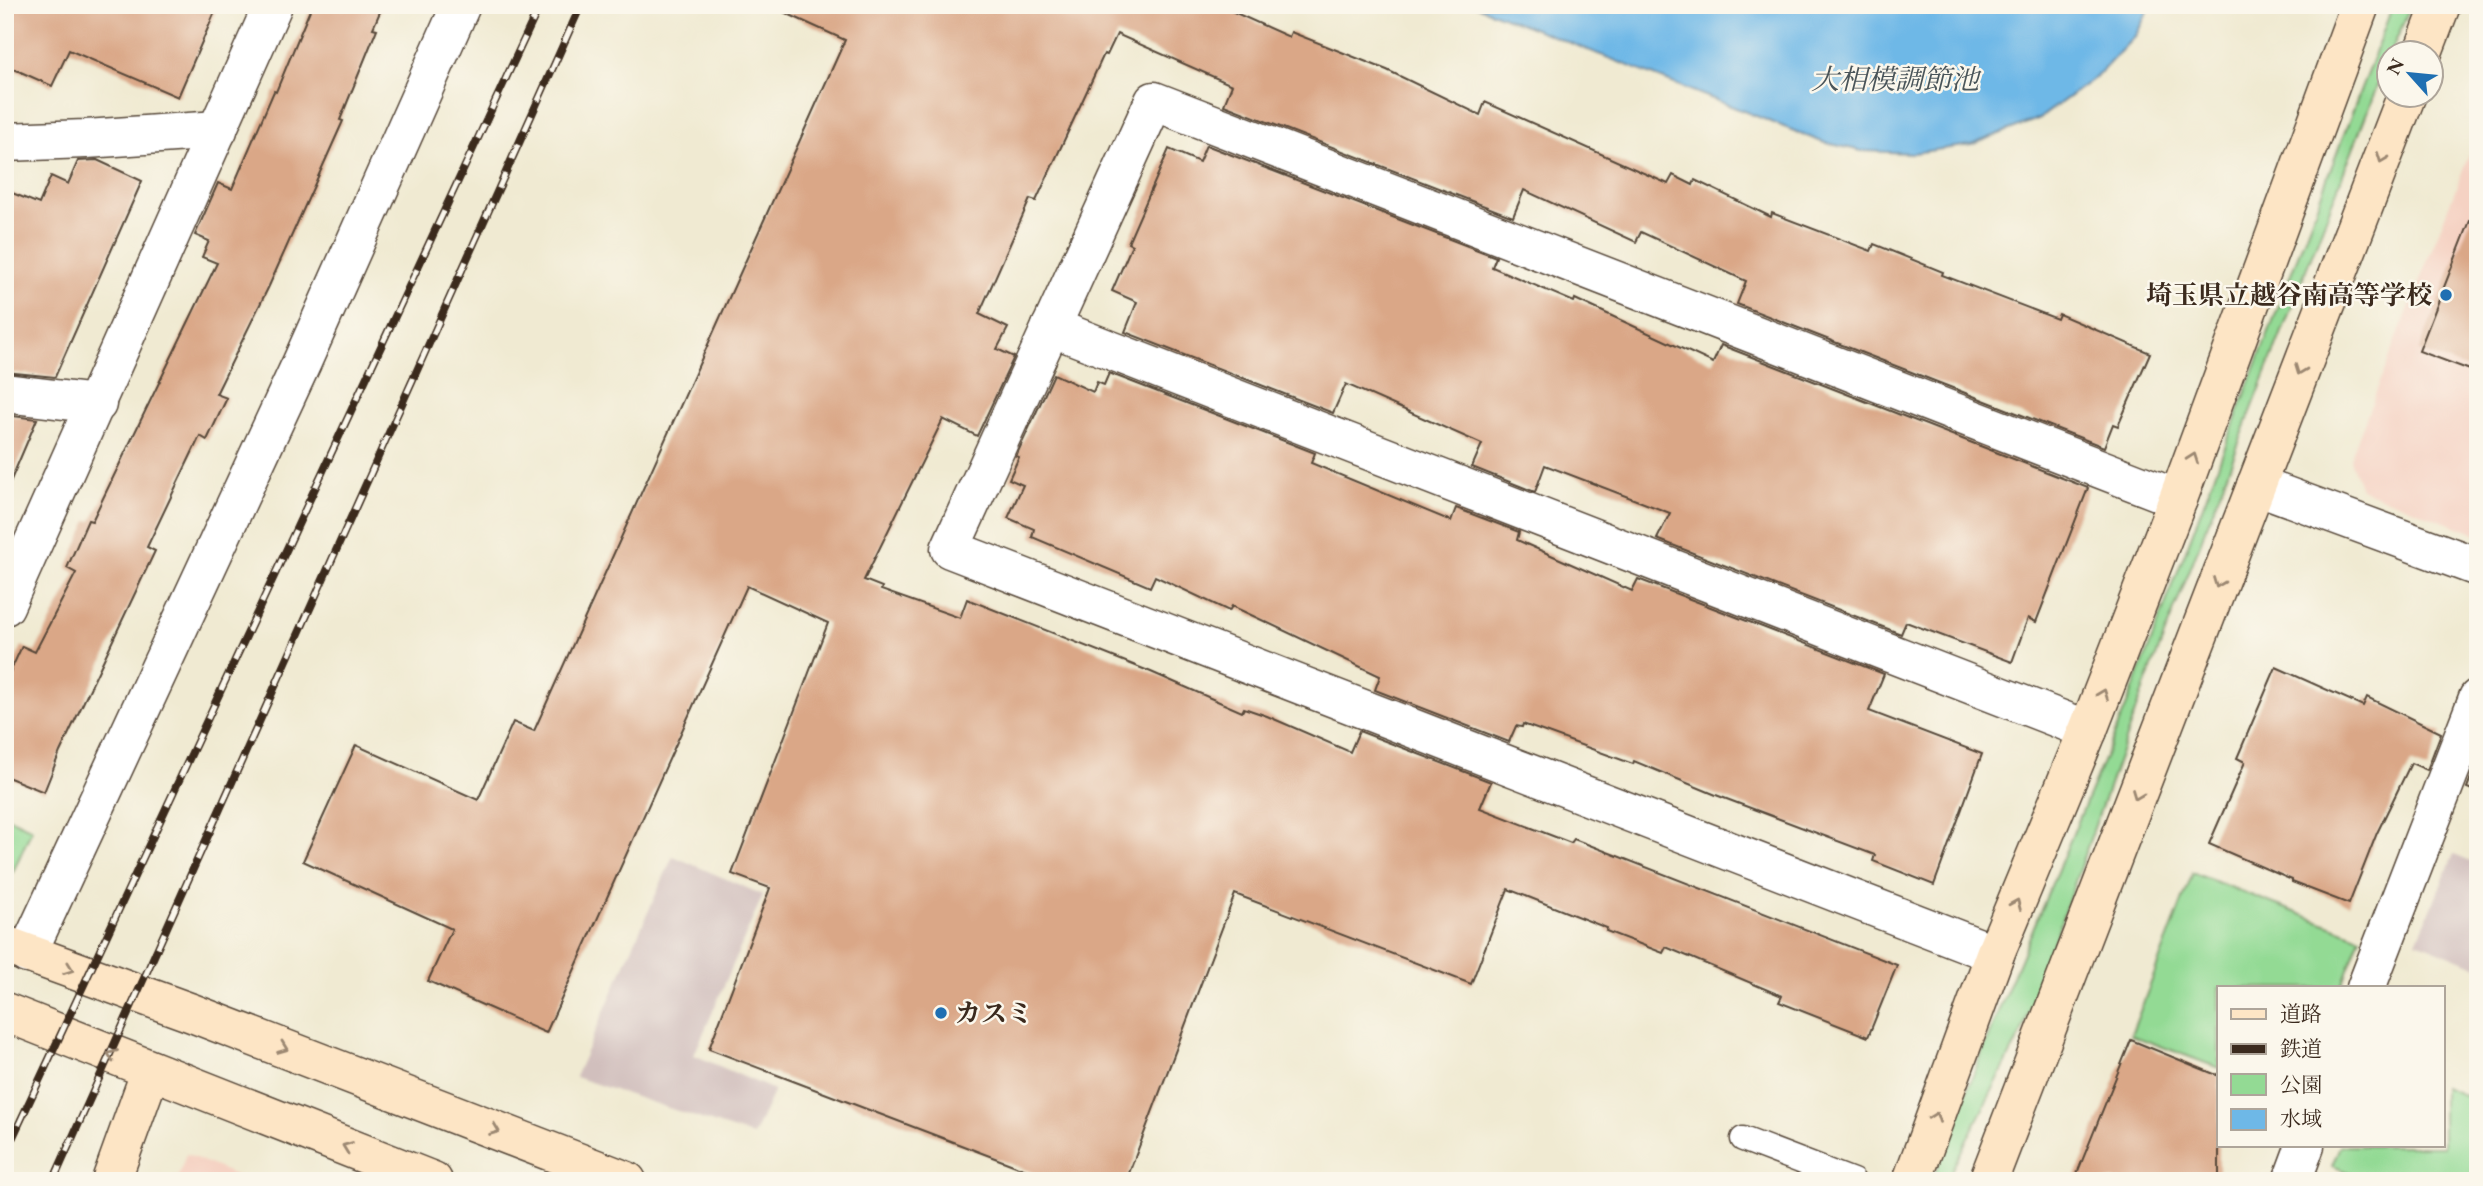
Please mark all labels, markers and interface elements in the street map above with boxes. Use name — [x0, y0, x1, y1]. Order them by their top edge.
north arrow — [2374, 38, 2444, 108]
text: N — [2381, 53, 2410, 79]
water label: 大相模調節池 — [1811, 61, 1982, 97]
one-way arrow — [2377, 152, 2391, 164]
place label: 埼玉県立越谷南高等学校 — [2146, 278, 2432, 312]
marker: 埼玉県立越谷南高等学校 — [2438, 287, 2454, 303]
one-way arrow — [2295, 364, 2309, 376]
one-way arrow — [2185, 453, 2199, 465]
one-way arrow — [2213, 576, 2227, 588]
one-way arrow — [2094, 688, 2108, 700]
one-way arrow — [2131, 788, 2145, 800]
one-way arrow — [2008, 899, 2022, 911]
one-way arrow — [63, 961, 75, 975]
legend — [2217, 986, 2444, 1148]
place label: カスミ — [955, 996, 1033, 1030]
text: 道路 — [2280, 1000, 2322, 1027]
marker: カスミ — [933, 1005, 949, 1021]
text: 鉄道 — [2280, 1035, 2322, 1062]
one-way arrow — [276, 1040, 288, 1054]
one-way arrow — [107, 1049, 119, 1063]
text: 公園 — [2280, 1071, 2322, 1098]
text: 水域 — [2280, 1105, 2322, 1132]
one-way arrow — [1927, 1111, 1941, 1123]
one-way arrow — [488, 1121, 500, 1135]
one-way arrow — [341, 1141, 353, 1155]

